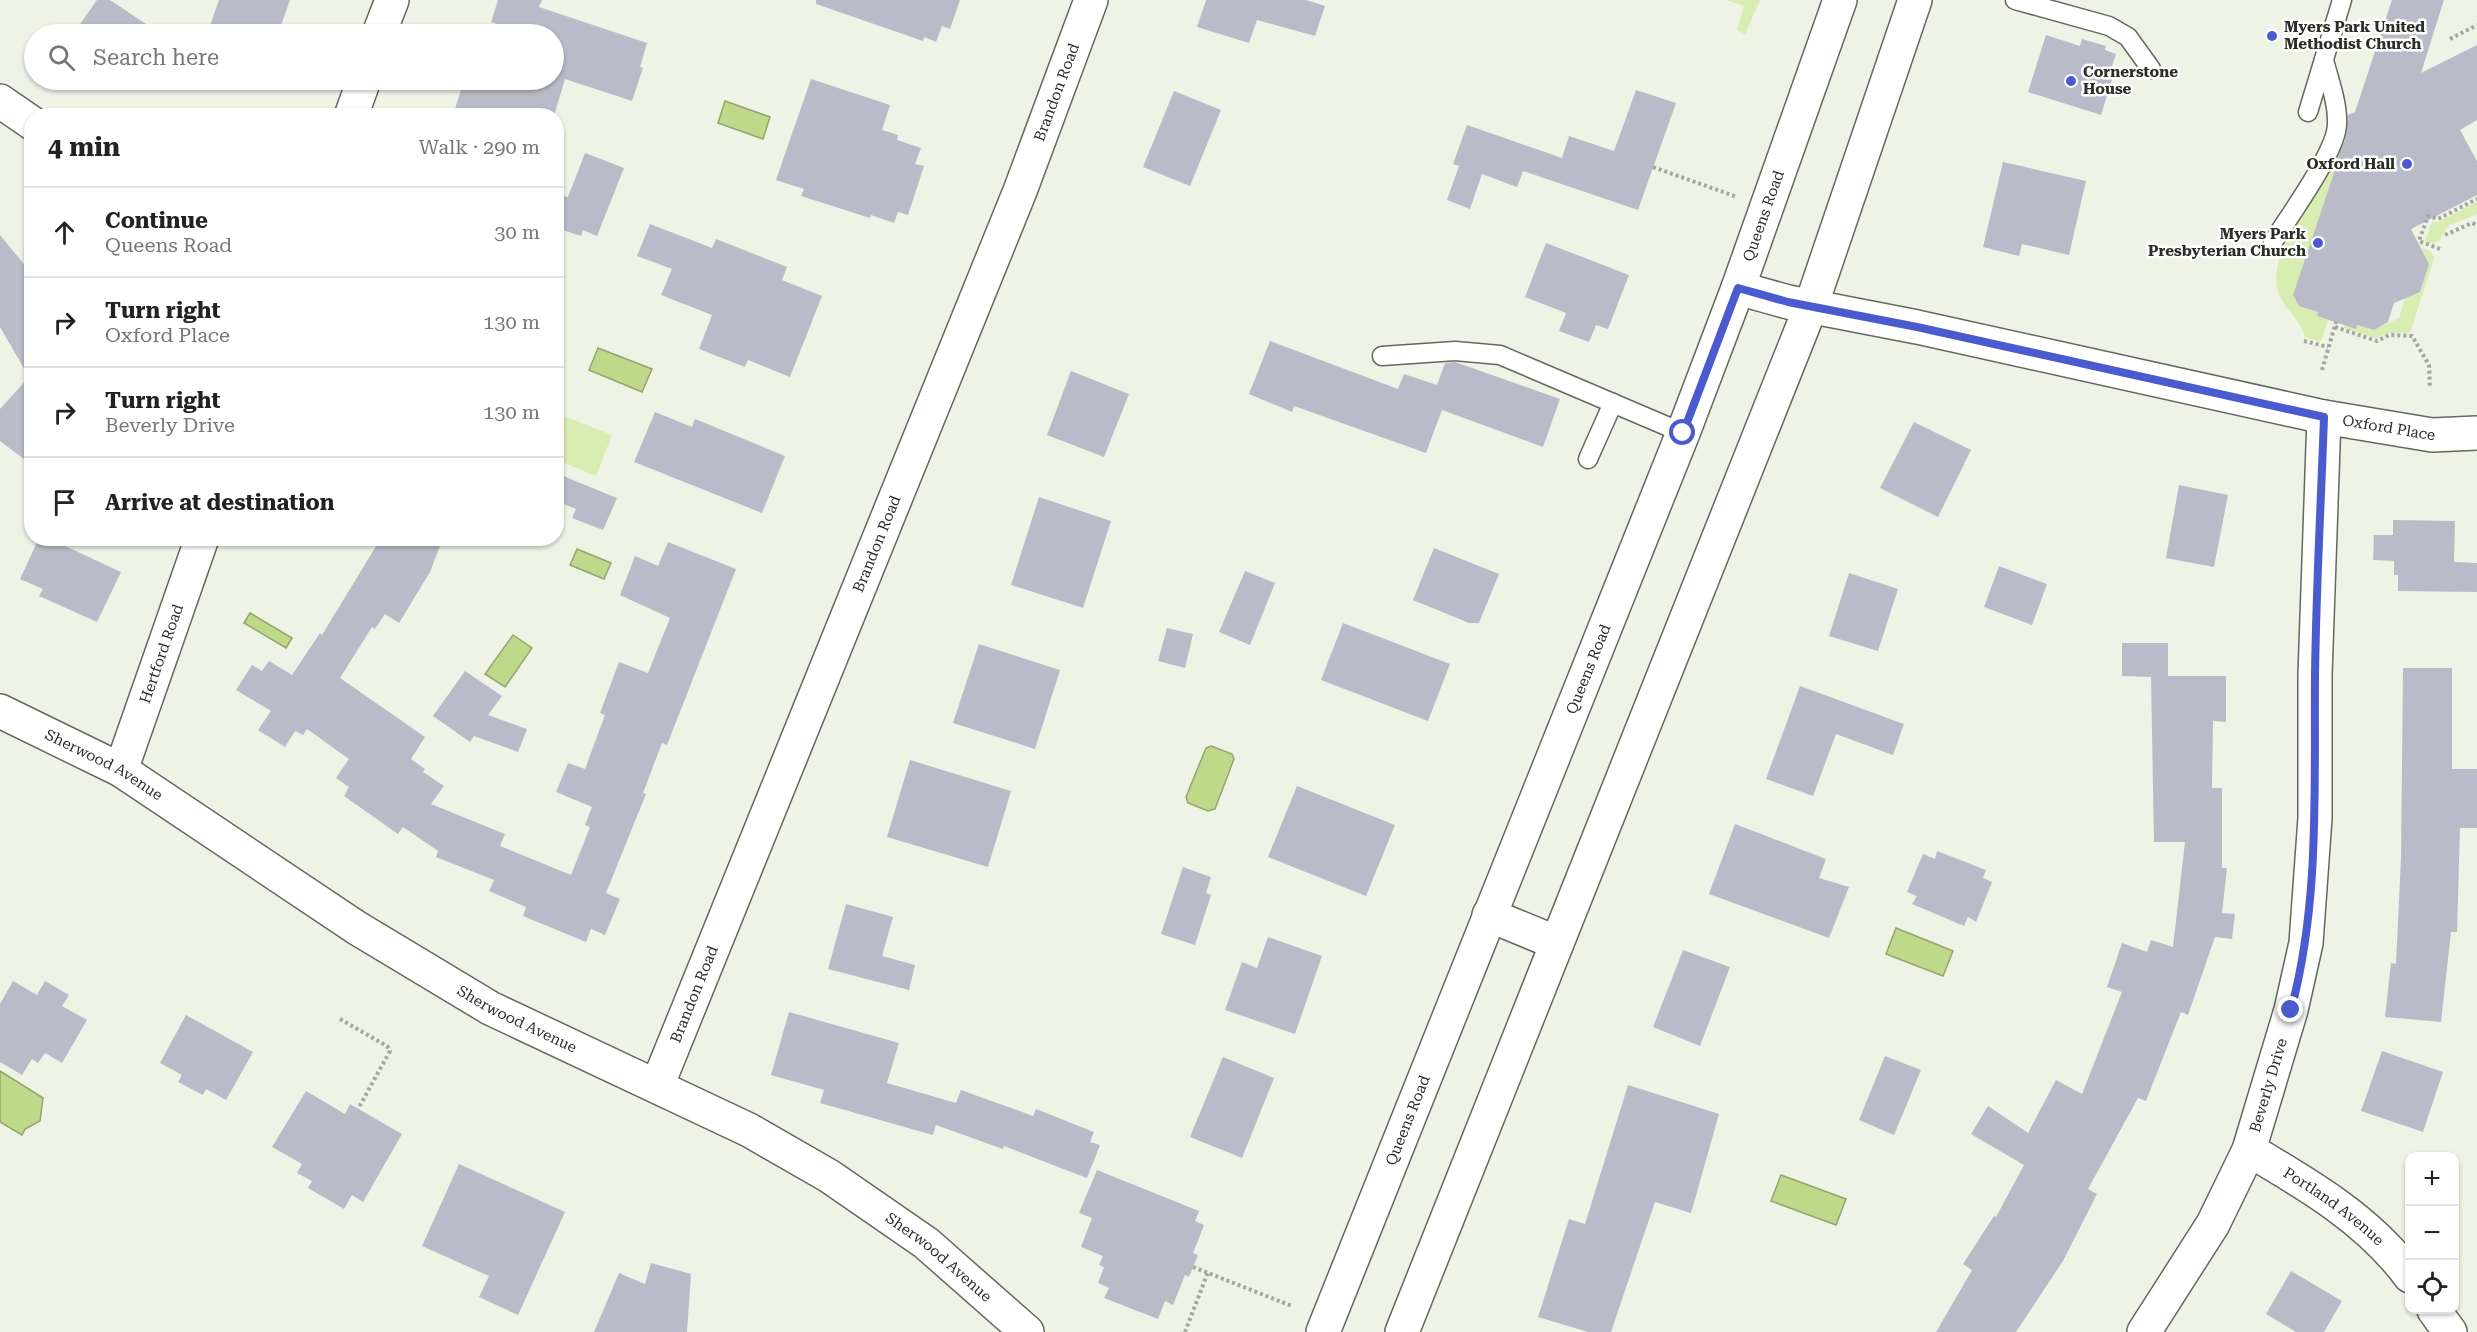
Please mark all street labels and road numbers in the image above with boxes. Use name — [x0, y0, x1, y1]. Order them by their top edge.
street label: Brandon Road — [1030, 41, 1083, 144]
street label: Queens Road — [1739, 168, 1788, 264]
street label: Oxford Place — [2341, 411, 2437, 444]
street label: Brandon Road — [849, 492, 905, 595]
street label: Hertford Road — [136, 601, 187, 706]
street label: Queens Road — [1562, 621, 1615, 717]
street label: Sherwood Avenue — [42, 725, 166, 804]
street label: Brandon Road — [666, 943, 722, 1045]
street label: Sherwood Avenue — [454, 981, 580, 1057]
street label: Beverly Drive — [2246, 1036, 2291, 1135]
street label: Queens Road — [1382, 1072, 1434, 1168]
street label: Portland Avenue — [2280, 1164, 2388, 1249]
street label: Sherwood Avenue — [882, 1209, 995, 1306]

